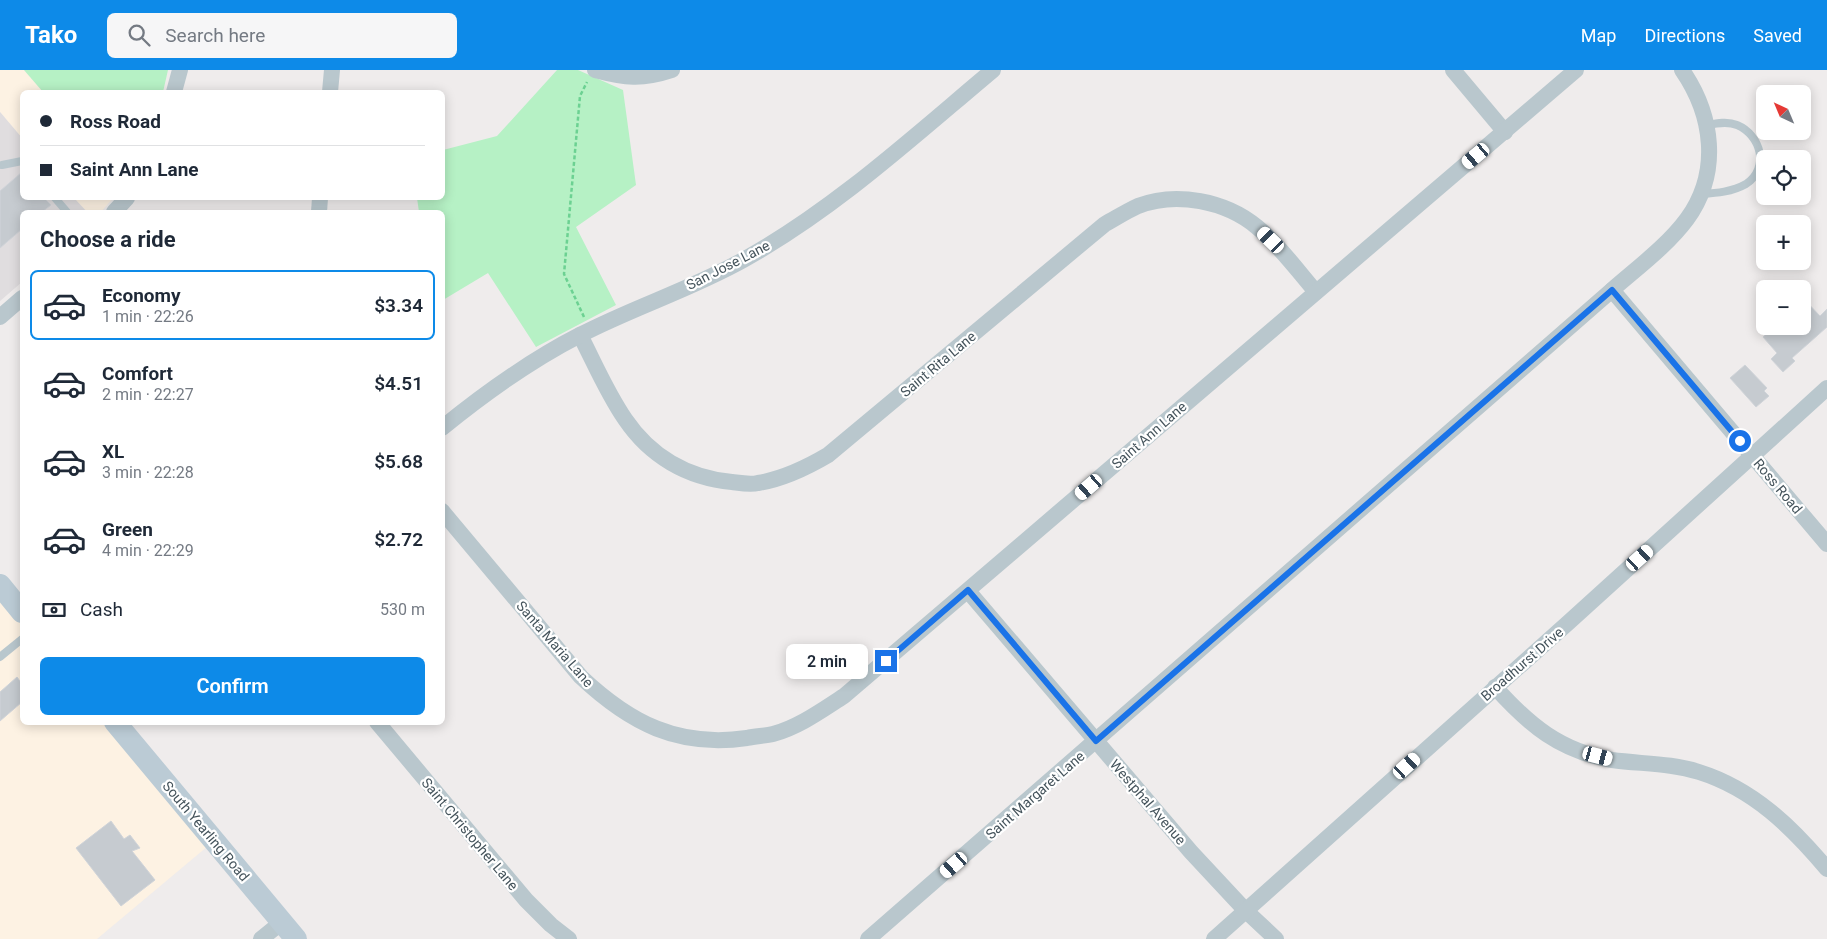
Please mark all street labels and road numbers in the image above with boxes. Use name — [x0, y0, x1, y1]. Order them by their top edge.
street label: San Jose Lane — [684, 237, 772, 293]
street label: Saint Rita Lane — [897, 328, 979, 400]
street label: Saint Ann Lane — [1108, 398, 1190, 472]
street label: Ross Road — [1750, 455, 1806, 517]
street label: Santa Maria Lane — [513, 598, 597, 690]
street label: Broadhurst Drive — [1478, 624, 1566, 704]
street label: Saint Margaret Lane — [982, 748, 1088, 842]
street label: Westphal Avenue — [1107, 756, 1189, 848]
street label: Saint Christopher Lane — [418, 775, 522, 893]
street label: South Yearling Road — [160, 778, 252, 884]

